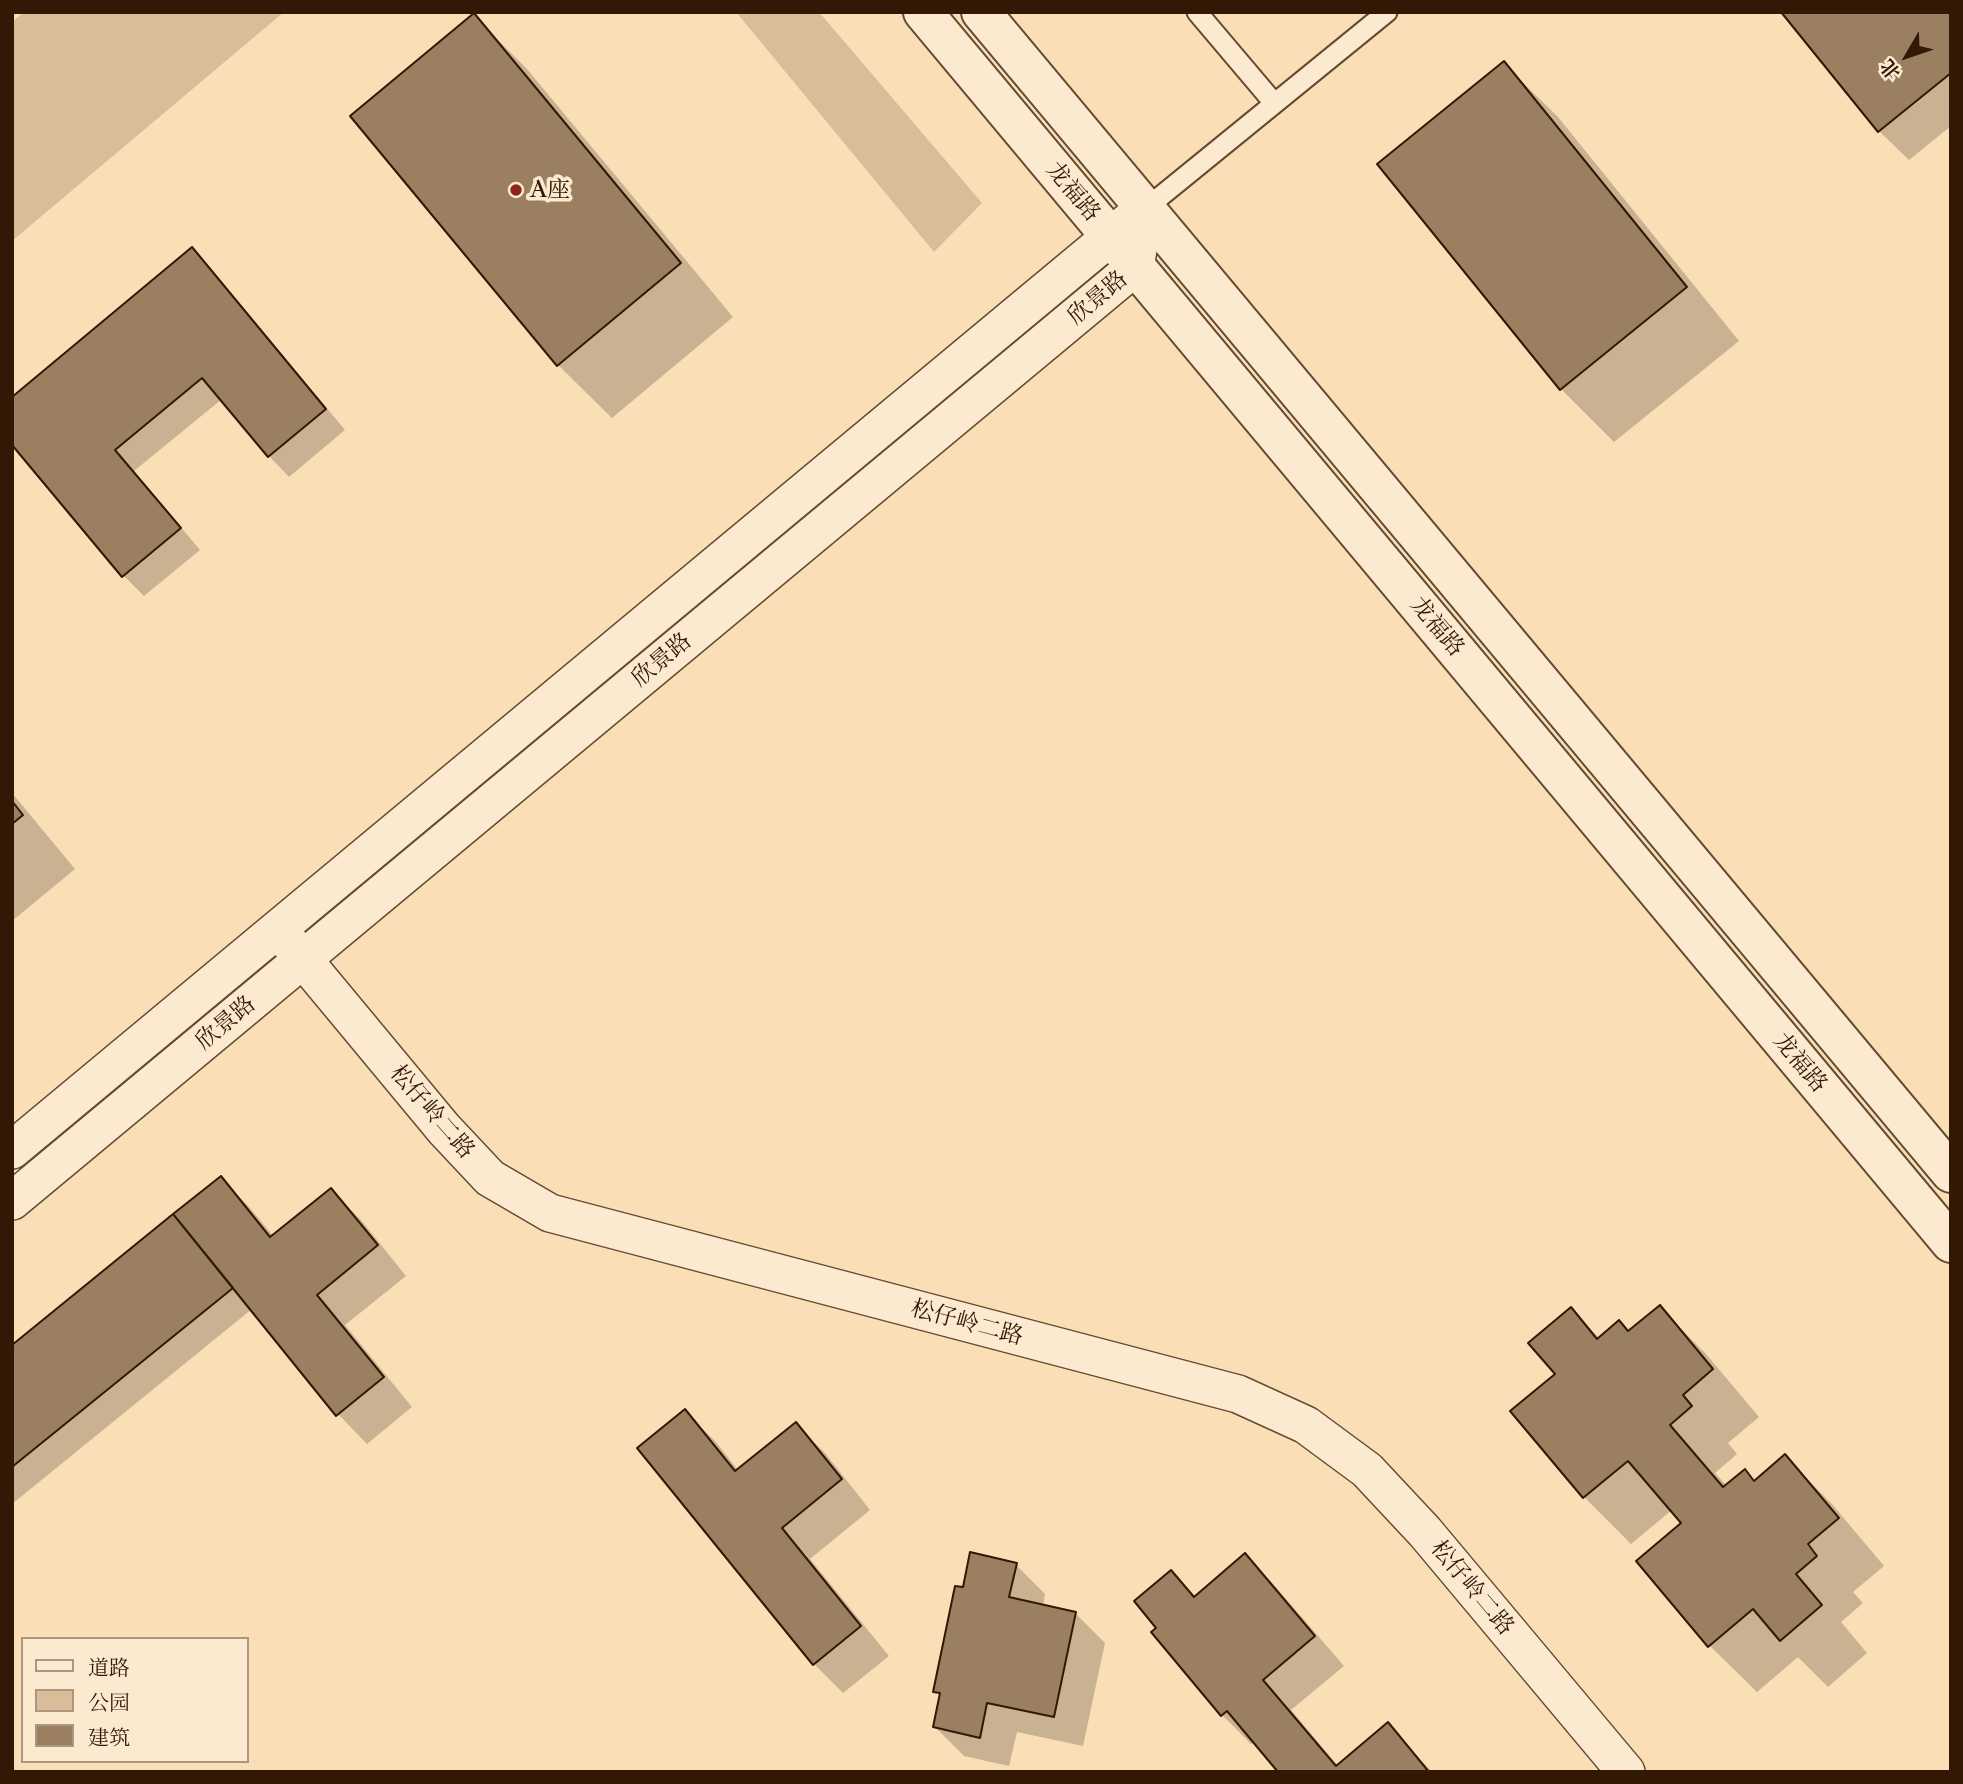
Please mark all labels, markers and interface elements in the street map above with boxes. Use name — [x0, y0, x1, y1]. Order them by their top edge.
north arrow — [1872, 21, 1942, 91]
text: 北 — [1875, 55, 1905, 84]
street label: 龙福路 — [1040, 157, 1106, 227]
place label: A座 — [530, 176, 570, 204]
marker: A座 — [508, 182, 524, 198]
street label: 欣景路 — [1063, 265, 1133, 331]
street label: 龙福路 — [1404, 592, 1470, 662]
street label: 欣景路 — [627, 627, 697, 693]
street label: 欣景路 — [191, 990, 261, 1056]
street label: 龙福路 — [1767, 1028, 1833, 1098]
street label: 松仔岭二路 — [384, 1060, 480, 1164]
street label: 松仔岭二路 — [908, 1295, 1026, 1351]
street label: 松仔岭二路 — [1424, 1535, 1520, 1641]
legend — [21, 1637, 248, 1763]
text: 道路 — [88, 1655, 130, 1680]
text: 公园 — [88, 1690, 130, 1715]
text: 建筑 — [88, 1725, 130, 1750]

